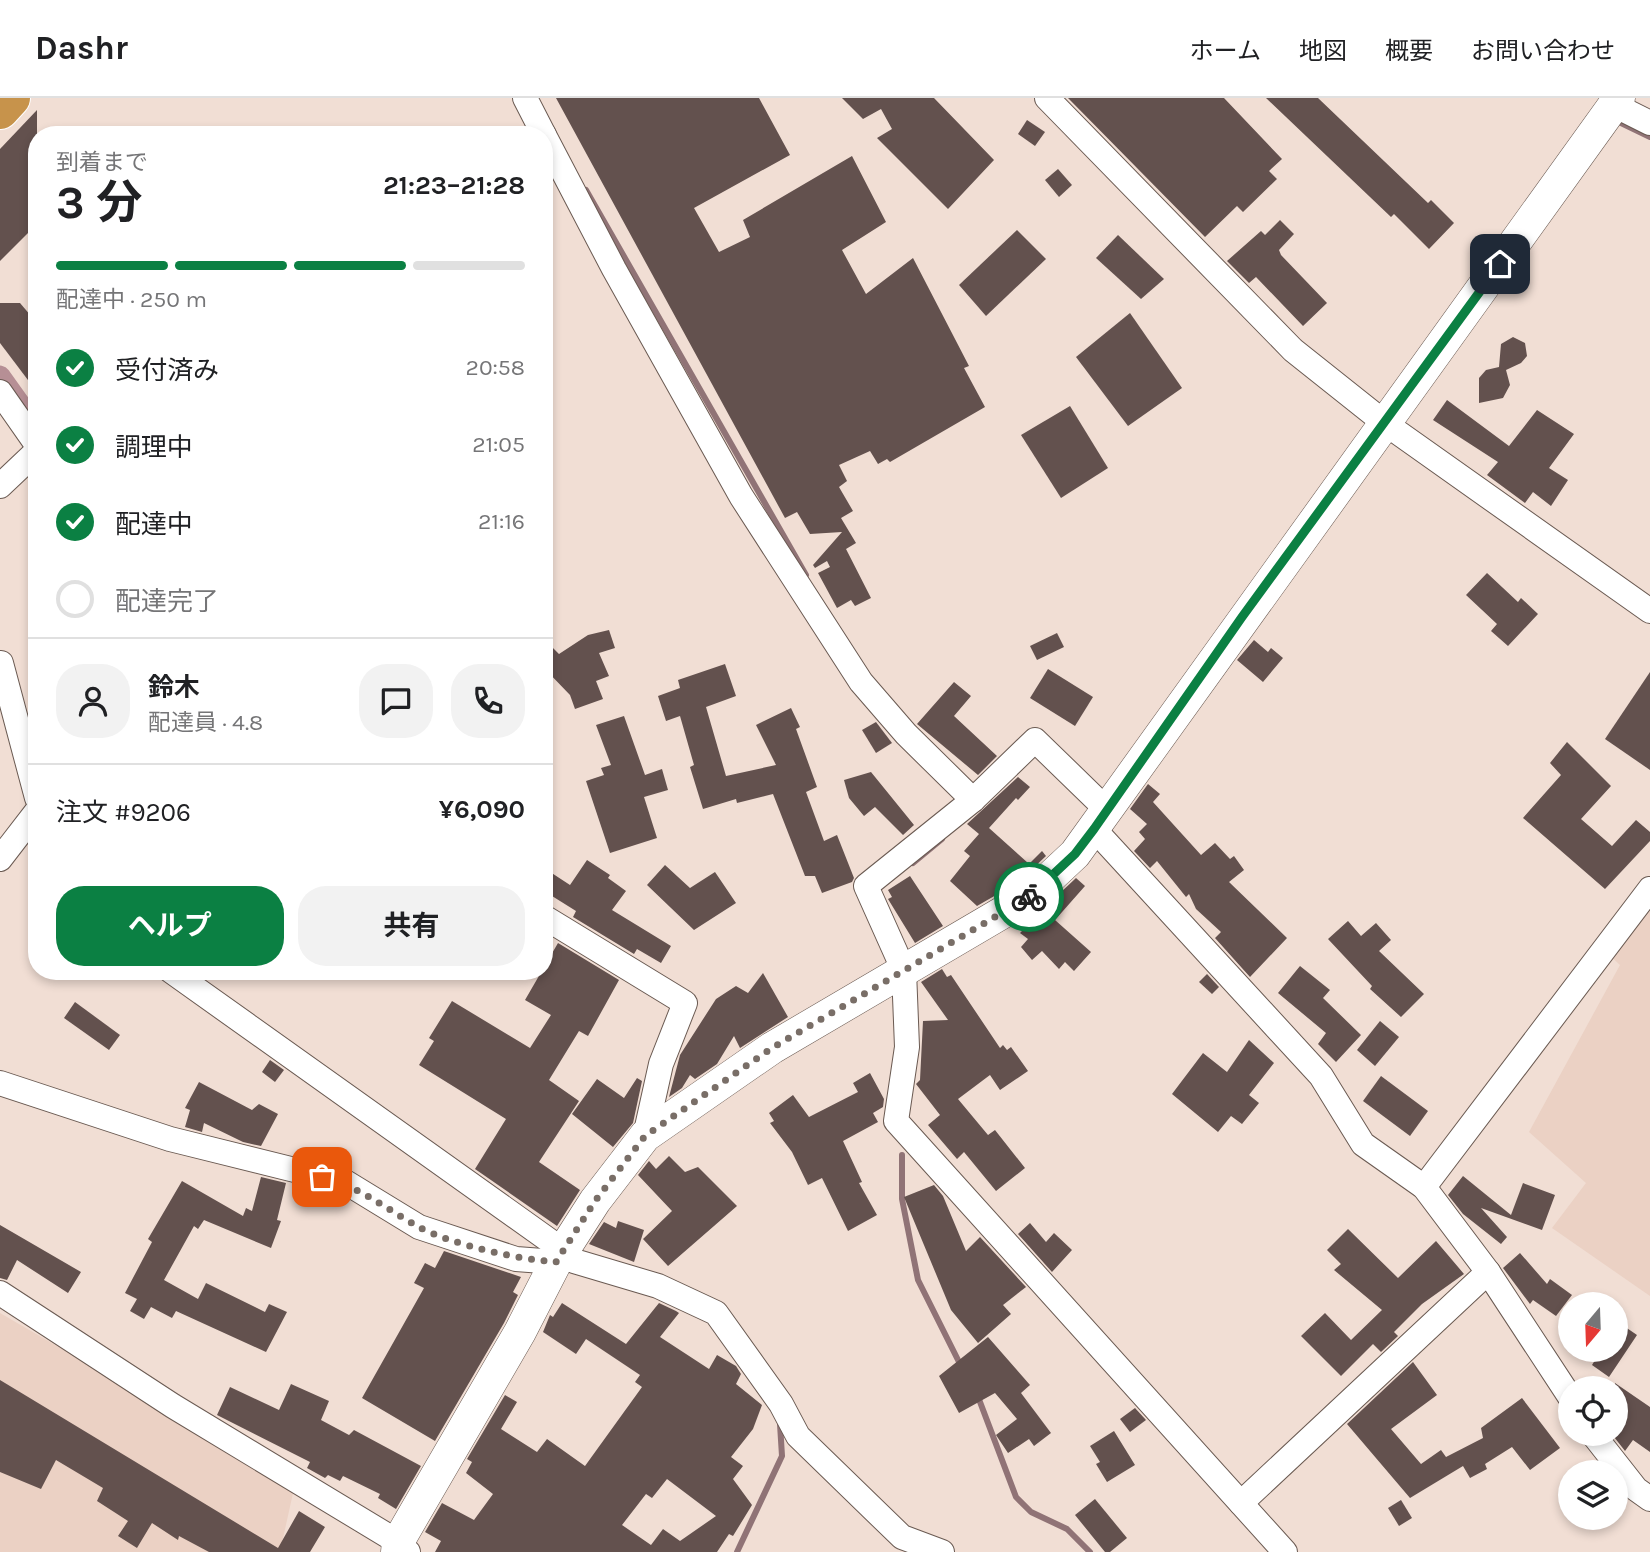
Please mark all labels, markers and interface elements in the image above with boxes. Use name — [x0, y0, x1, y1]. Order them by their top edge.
text: Dashr — [35, 29, 128, 67]
text: ホーム — [1190, 37, 1261, 65]
text: 地図 — [1299, 37, 1347, 65]
text: 概要 — [1385, 37, 1433, 65]
text: お問い合わせ — [1471, 37, 1615, 65]
text: 到着まで — [56, 149, 148, 176]
text: 21:23–21:28 — [383, 170, 525, 201]
text: 3 分 — [56, 176, 142, 230]
pin — [1470, 234, 1530, 294]
icon: home — [1481, 245, 1519, 283]
text: 配達中 · 250 m — [56, 286, 207, 313]
icon: check — [56, 349, 94, 387]
text: 20:58 — [466, 354, 525, 381]
text: 受付済み — [115, 355, 219, 386]
icon: check — [56, 426, 94, 464]
text: 21:05 — [472, 431, 525, 458]
text: 調理中 — [115, 432, 193, 463]
icon: check — [56, 503, 94, 541]
text: 21:16 — [478, 508, 525, 535]
text: 配達中 — [115, 509, 193, 540]
text: 配達完了 — [115, 586, 219, 617]
button: person — [56, 664, 130, 738]
button: chat — [359, 664, 433, 738]
button: phone — [451, 664, 525, 738]
text: 鈴木 — [148, 672, 200, 703]
text: 配達員 · 4.8 — [148, 709, 263, 736]
text: ¥6,090 — [439, 794, 525, 825]
text: 注文 #9206 — [56, 797, 191, 828]
courier — [994, 862, 1064, 932]
icon: bike — [1010, 878, 1048, 916]
button: ヘルプ — [56, 886, 284, 966]
button: 共有 — [298, 886, 525, 966]
pin — [292, 1147, 352, 1207]
icon: bag — [303, 1158, 341, 1196]
north arrow — [1558, 1292, 1628, 1362]
map controls — [1558, 1292, 1628, 1530]
button: locate — [1558, 1376, 1628, 1446]
button: layers — [1558, 1460, 1628, 1530]

